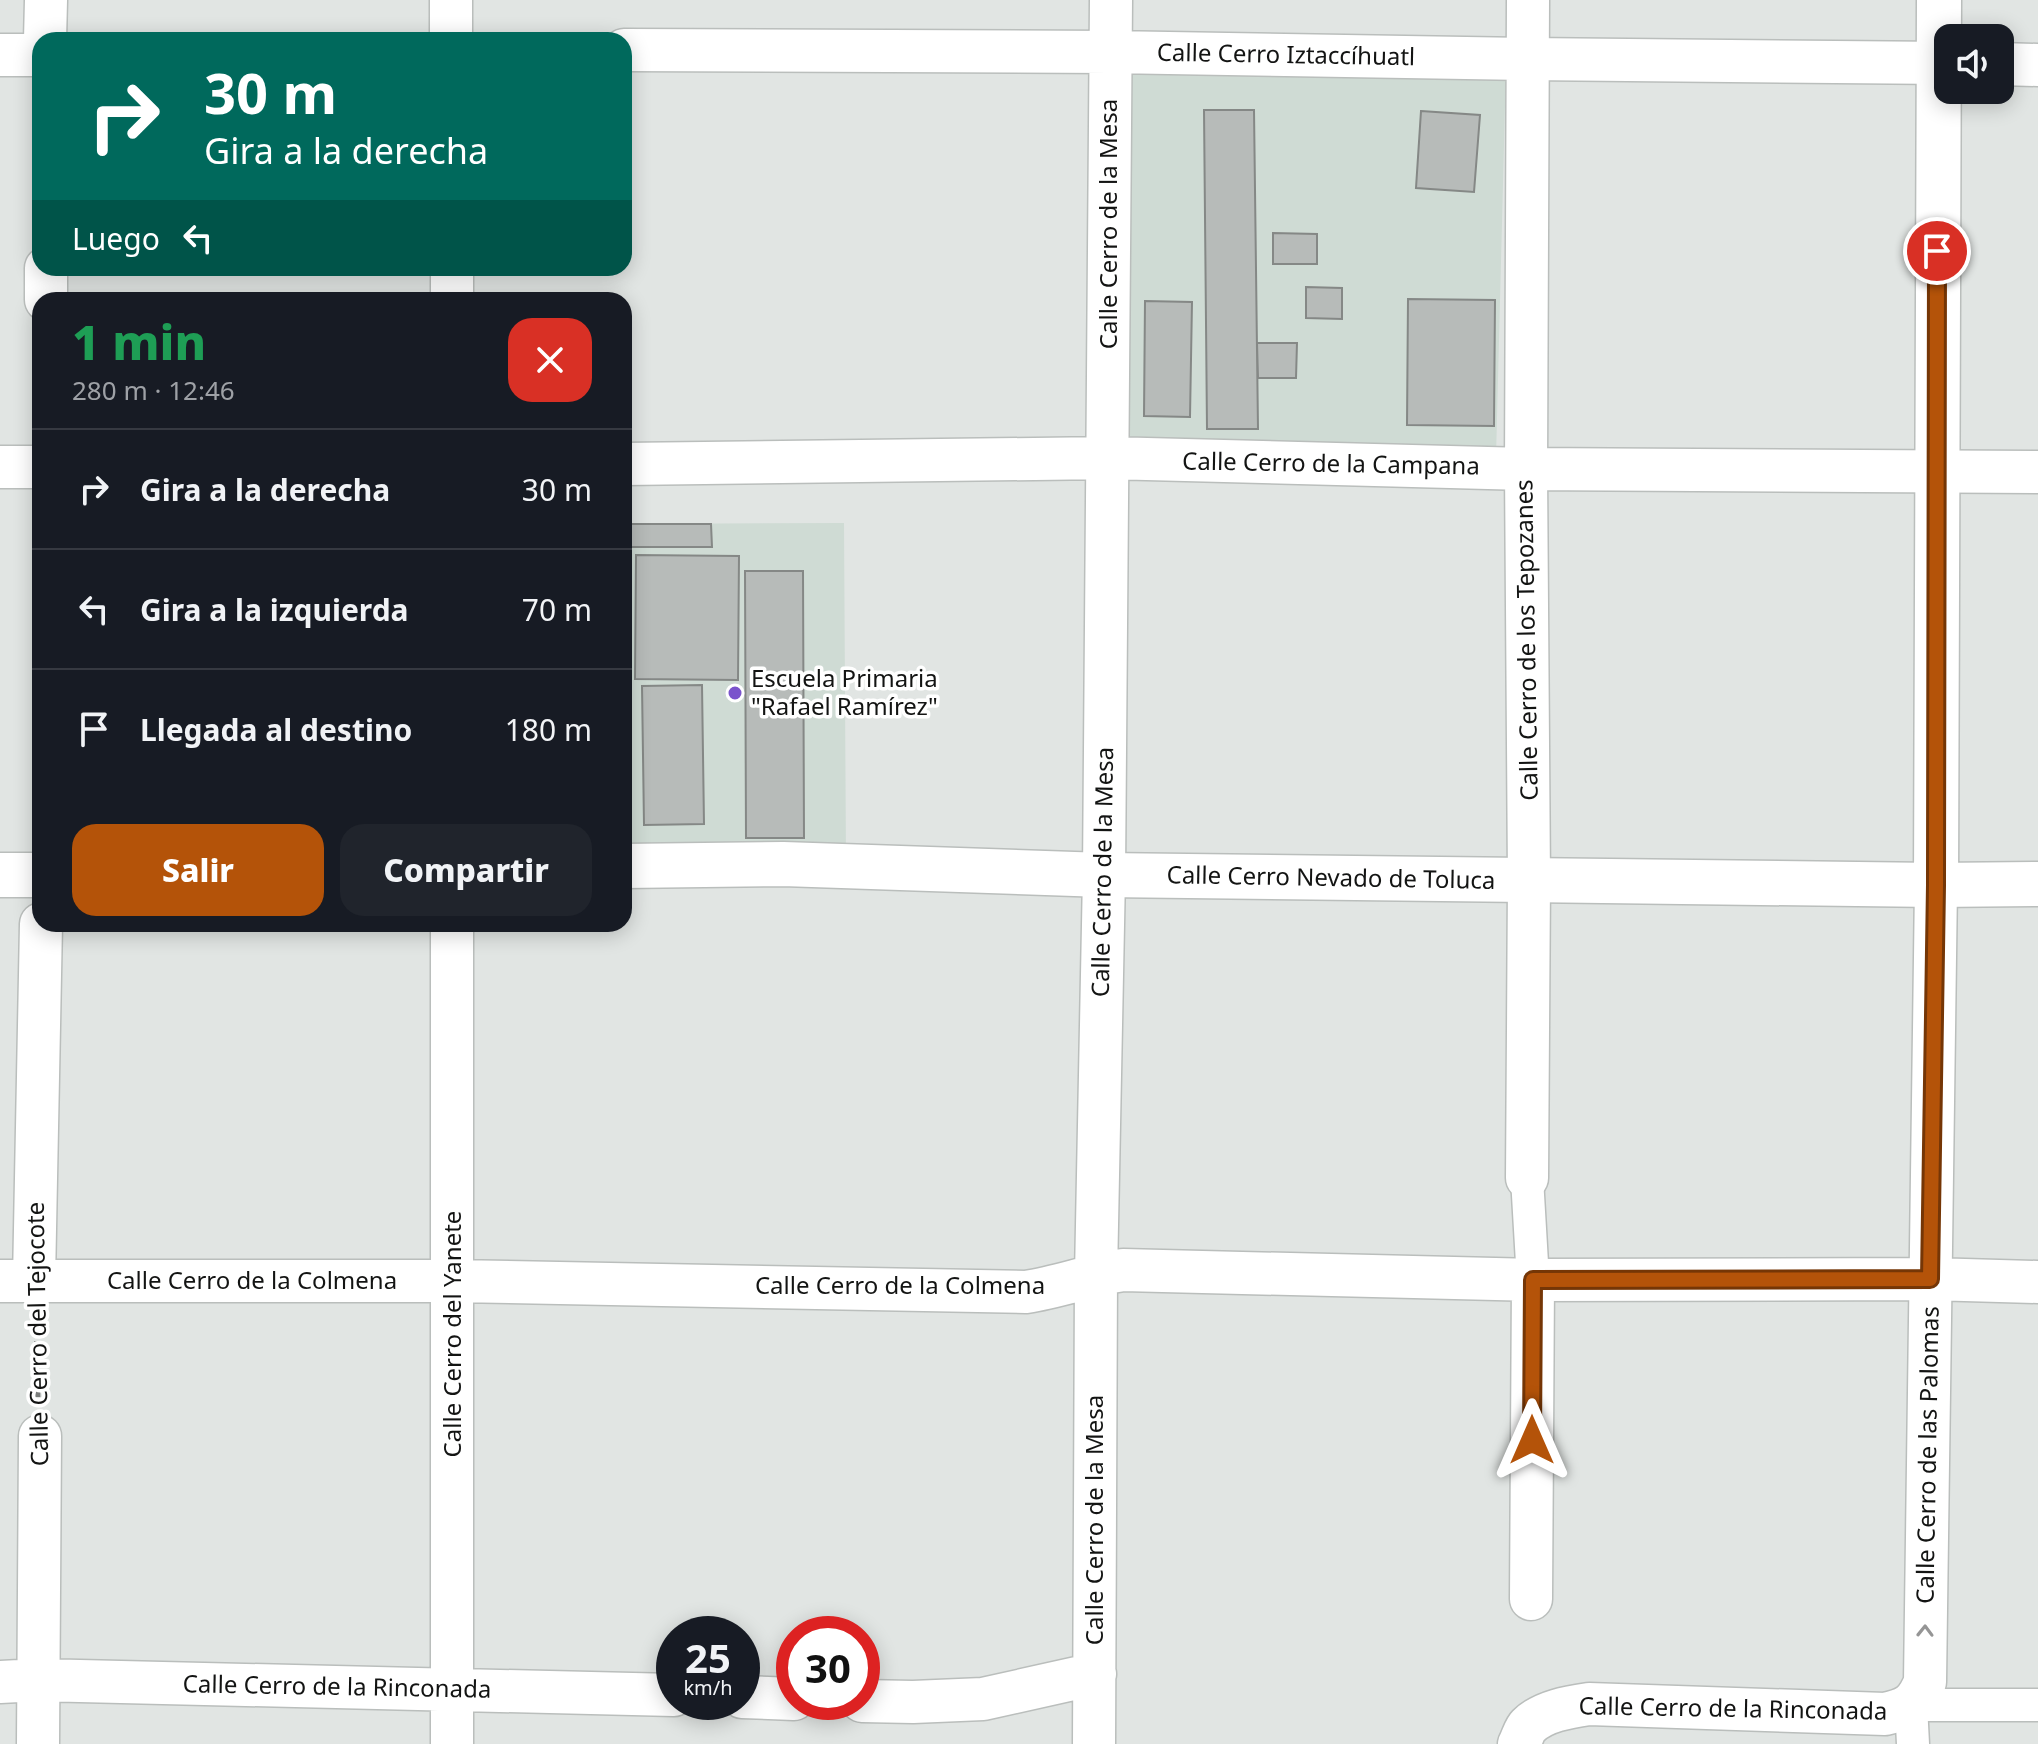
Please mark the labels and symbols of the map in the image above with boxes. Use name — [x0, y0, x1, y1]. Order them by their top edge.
street label: Calle Cerro Iztaccíhuatl — [1157, 35, 1415, 72]
street label: Calle Cerro de la Mesa — [1091, 99, 1124, 349]
pin — [1903, 217, 1971, 285]
street label: Calle Cerro de la Campana — [1182, 443, 1480, 482]
street label: Calle Cerro de los Tepozanes — [1506, 479, 1545, 801]
place label: Escuela Primaria "Rafael Ramírez" — [751, 661, 938, 722]
marker: Escuela Primaria "Rafael Ramírez" — [726, 684, 744, 702]
street label: Calle Cerro de la Mesa — [1083, 747, 1120, 997]
street label: Calle Cerro Nevado de Toluca — [1166, 857, 1496, 896]
street label: Calle Cerro del Tejocote — [18, 1202, 55, 1467]
street label: Calle Cerro del Yanete — [435, 1211, 468, 1457]
street label: Calle Cerro de la Colmena — [107, 1263, 397, 1296]
street label: Calle Cerro de la Colmena — [755, 1268, 1045, 1301]
street label: Calle Cerro de las Palomas — [1907, 1306, 1946, 1604]
street label: Calle Cerro de la Mesa — [1077, 1395, 1110, 1645]
position arrow — [1490, 1398, 1574, 1482]
speed limit sign: 30 — [776, 1616, 880, 1720]
one-way arrow — [1917, 1624, 1934, 1637]
street label: Calle Cerro de la Rinconada — [182, 1666, 492, 1705]
street label: Calle Cerro de la Rinconada — [1578, 1688, 1888, 1727]

